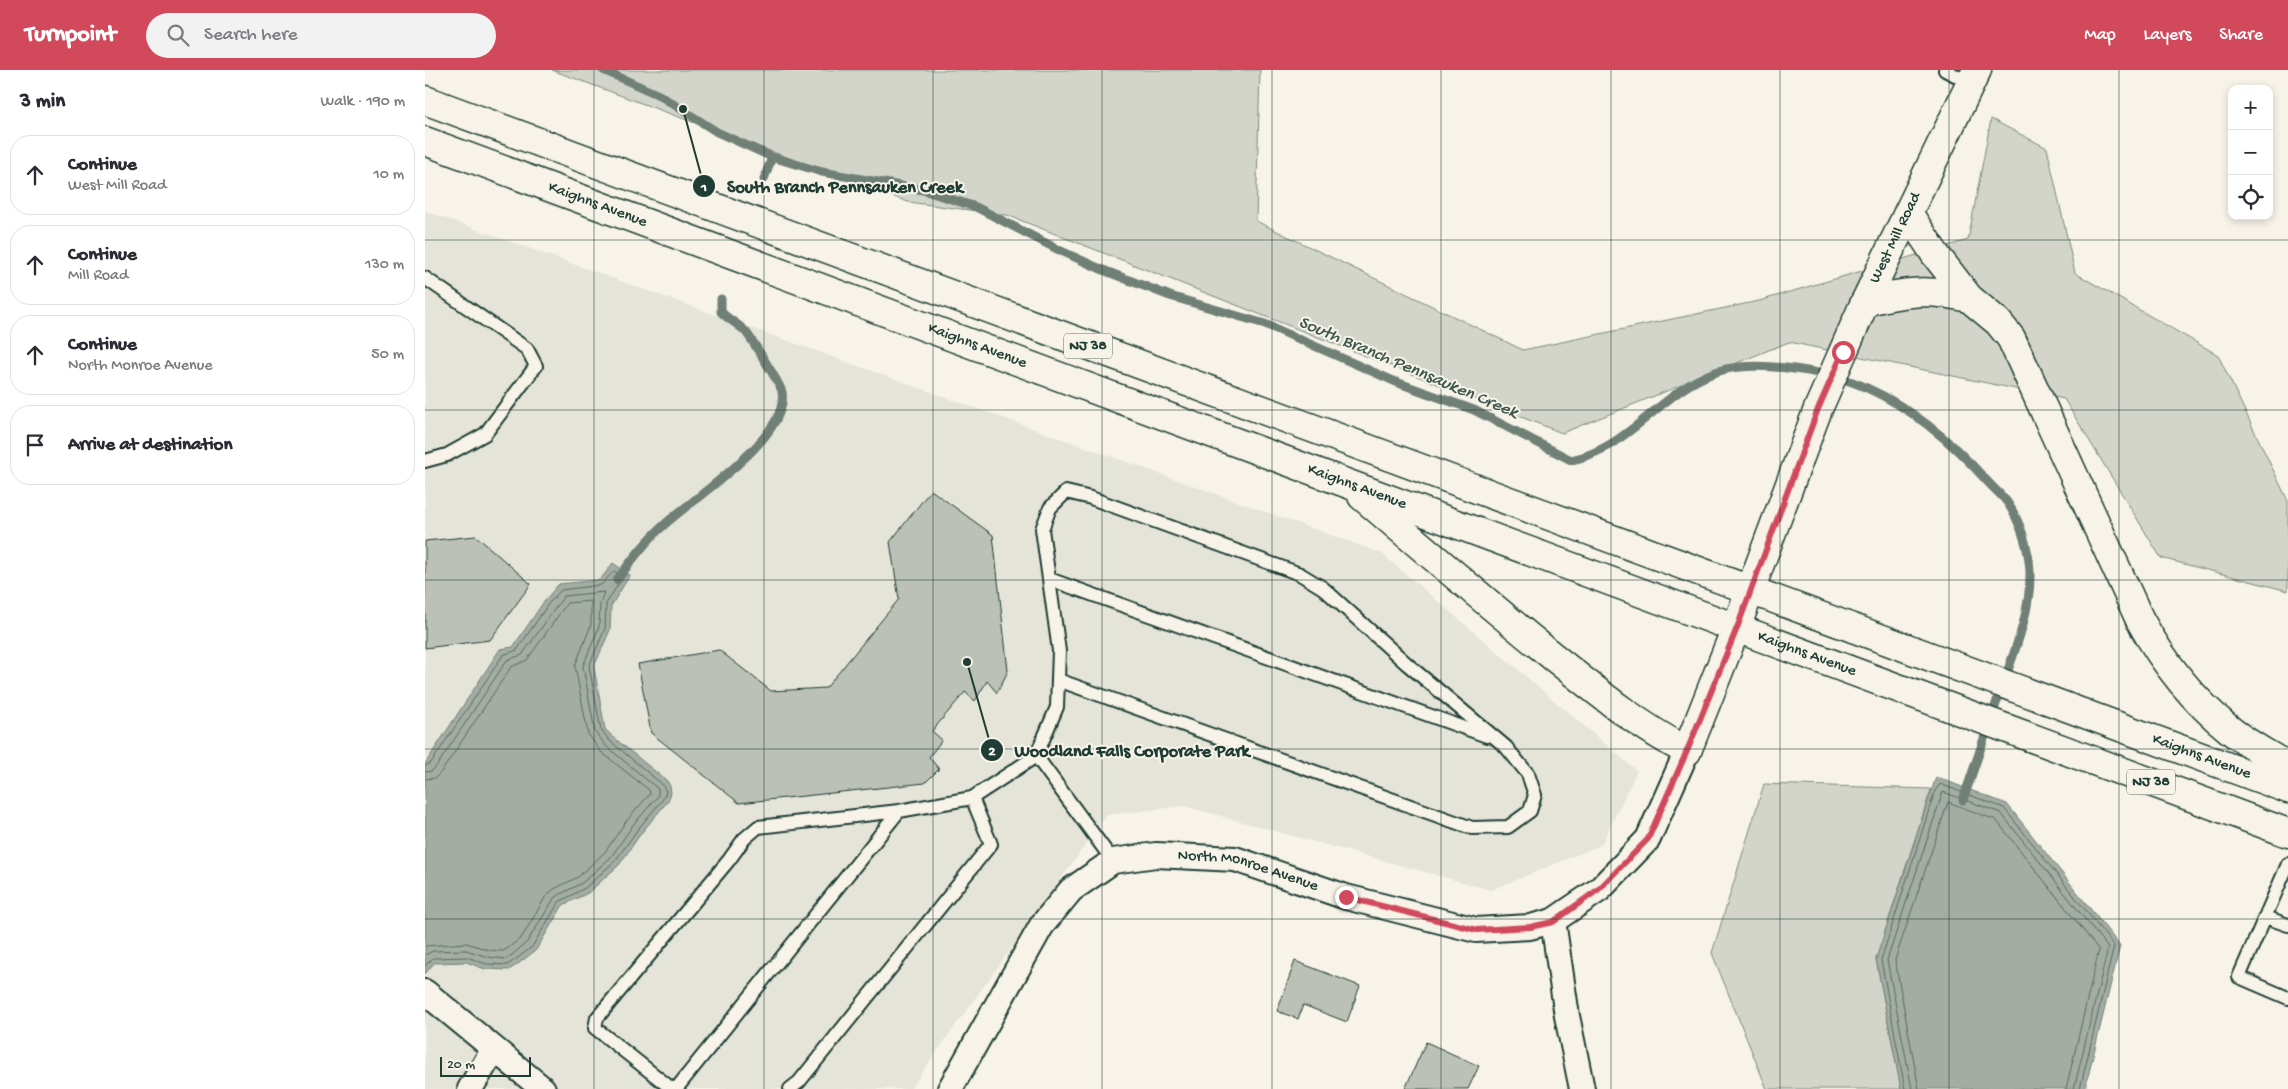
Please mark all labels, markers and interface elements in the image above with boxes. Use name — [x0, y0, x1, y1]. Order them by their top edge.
search box — [146, 13, 496, 58]
text: Turnpoint — [25, 21, 116, 50]
icon: search — [164, 21, 192, 49]
text: Search here — [204, 24, 298, 47]
text: Map — [2084, 25, 2116, 46]
text: Layers — [2144, 25, 2191, 46]
text: Share — [2219, 25, 2263, 46]
map controls — [2228, 85, 2273, 220]
button: + — [2228, 85, 2273, 130]
text: 3 min — [20, 90, 65, 115]
text: Walk · 190 m — [321, 93, 405, 112]
button: − — [2228, 130, 2273, 175]
text: Continue — [68, 154, 137, 177]
icon: ahead — [21, 161, 49, 189]
text: 10 m — [373, 166, 404, 185]
callout: South Branch Pennsauken Creek — [692, 169, 973, 202]
button: locate — [2228, 175, 2273, 220]
text: West Mill Road — [68, 177, 166, 196]
street label: Kaighns Avenue — [545, 178, 650, 232]
text: South Branch Pennsauken Creek — [727, 178, 965, 199]
text: 1 — [700, 179, 707, 197]
street label: West Mill Road — [1866, 188, 1926, 287]
text: Continue — [68, 244, 137, 267]
icon: ahead — [21, 251, 49, 279]
text: 130 m — [365, 256, 404, 275]
text: Mill Road — [68, 267, 128, 286]
water label: South Branch Pennsauken Creek — [1295, 312, 1522, 425]
street label: Kaighns Avenue — [925, 319, 1030, 373]
text: Continue — [68, 334, 137, 357]
road number: NJ 38 — [1064, 334, 1112, 358]
icon: ahead — [21, 341, 49, 369]
route start — [1832, 341, 1855, 364]
text: 50 m — [371, 346, 404, 365]
text: North Monroe Avenue — [68, 357, 212, 376]
icon: arrive — [21, 431, 49, 459]
text: Arrive at destination — [68, 434, 232, 457]
street label: Kaighns Avenue — [1305, 460, 1410, 514]
street label: Kaighns Avenue — [1755, 627, 1860, 682]
street label: Kaighns Avenue — [2149, 730, 2254, 784]
callout: Woodland Falls Corporate Park — [979, 733, 1259, 766]
text: Woodland Falls Corporate Park — [1013, 742, 1252, 763]
text: 2 — [988, 743, 996, 761]
road number: NJ 38 — [2127, 770, 2175, 794]
street label: North Monroe Avenue — [1177, 847, 1321, 896]
route end — [1335, 886, 1358, 909]
scale bar — [440, 1054, 531, 1077]
text: 20 m — [447, 1057, 475, 1074]

